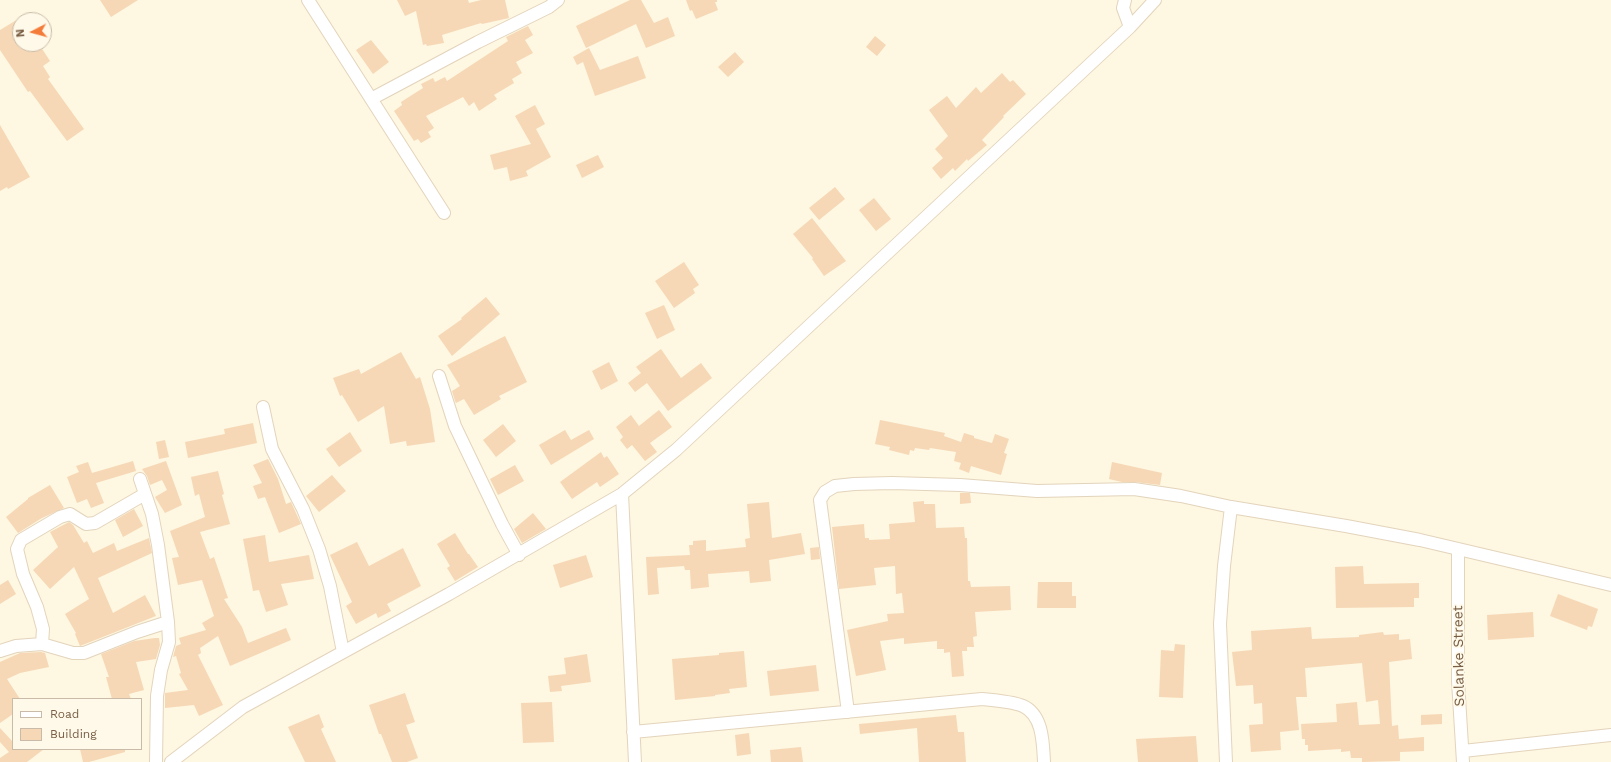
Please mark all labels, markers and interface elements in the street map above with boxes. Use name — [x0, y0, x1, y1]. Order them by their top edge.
north arrow — [12, 12, 52, 52]
text: N — [14, 28, 27, 38]
street label: Solanke Street — [1450, 605, 1468, 707]
legend — [12, 698, 142, 750]
text: Road — [50, 707, 79, 721]
text: Building — [50, 727, 97, 741]

